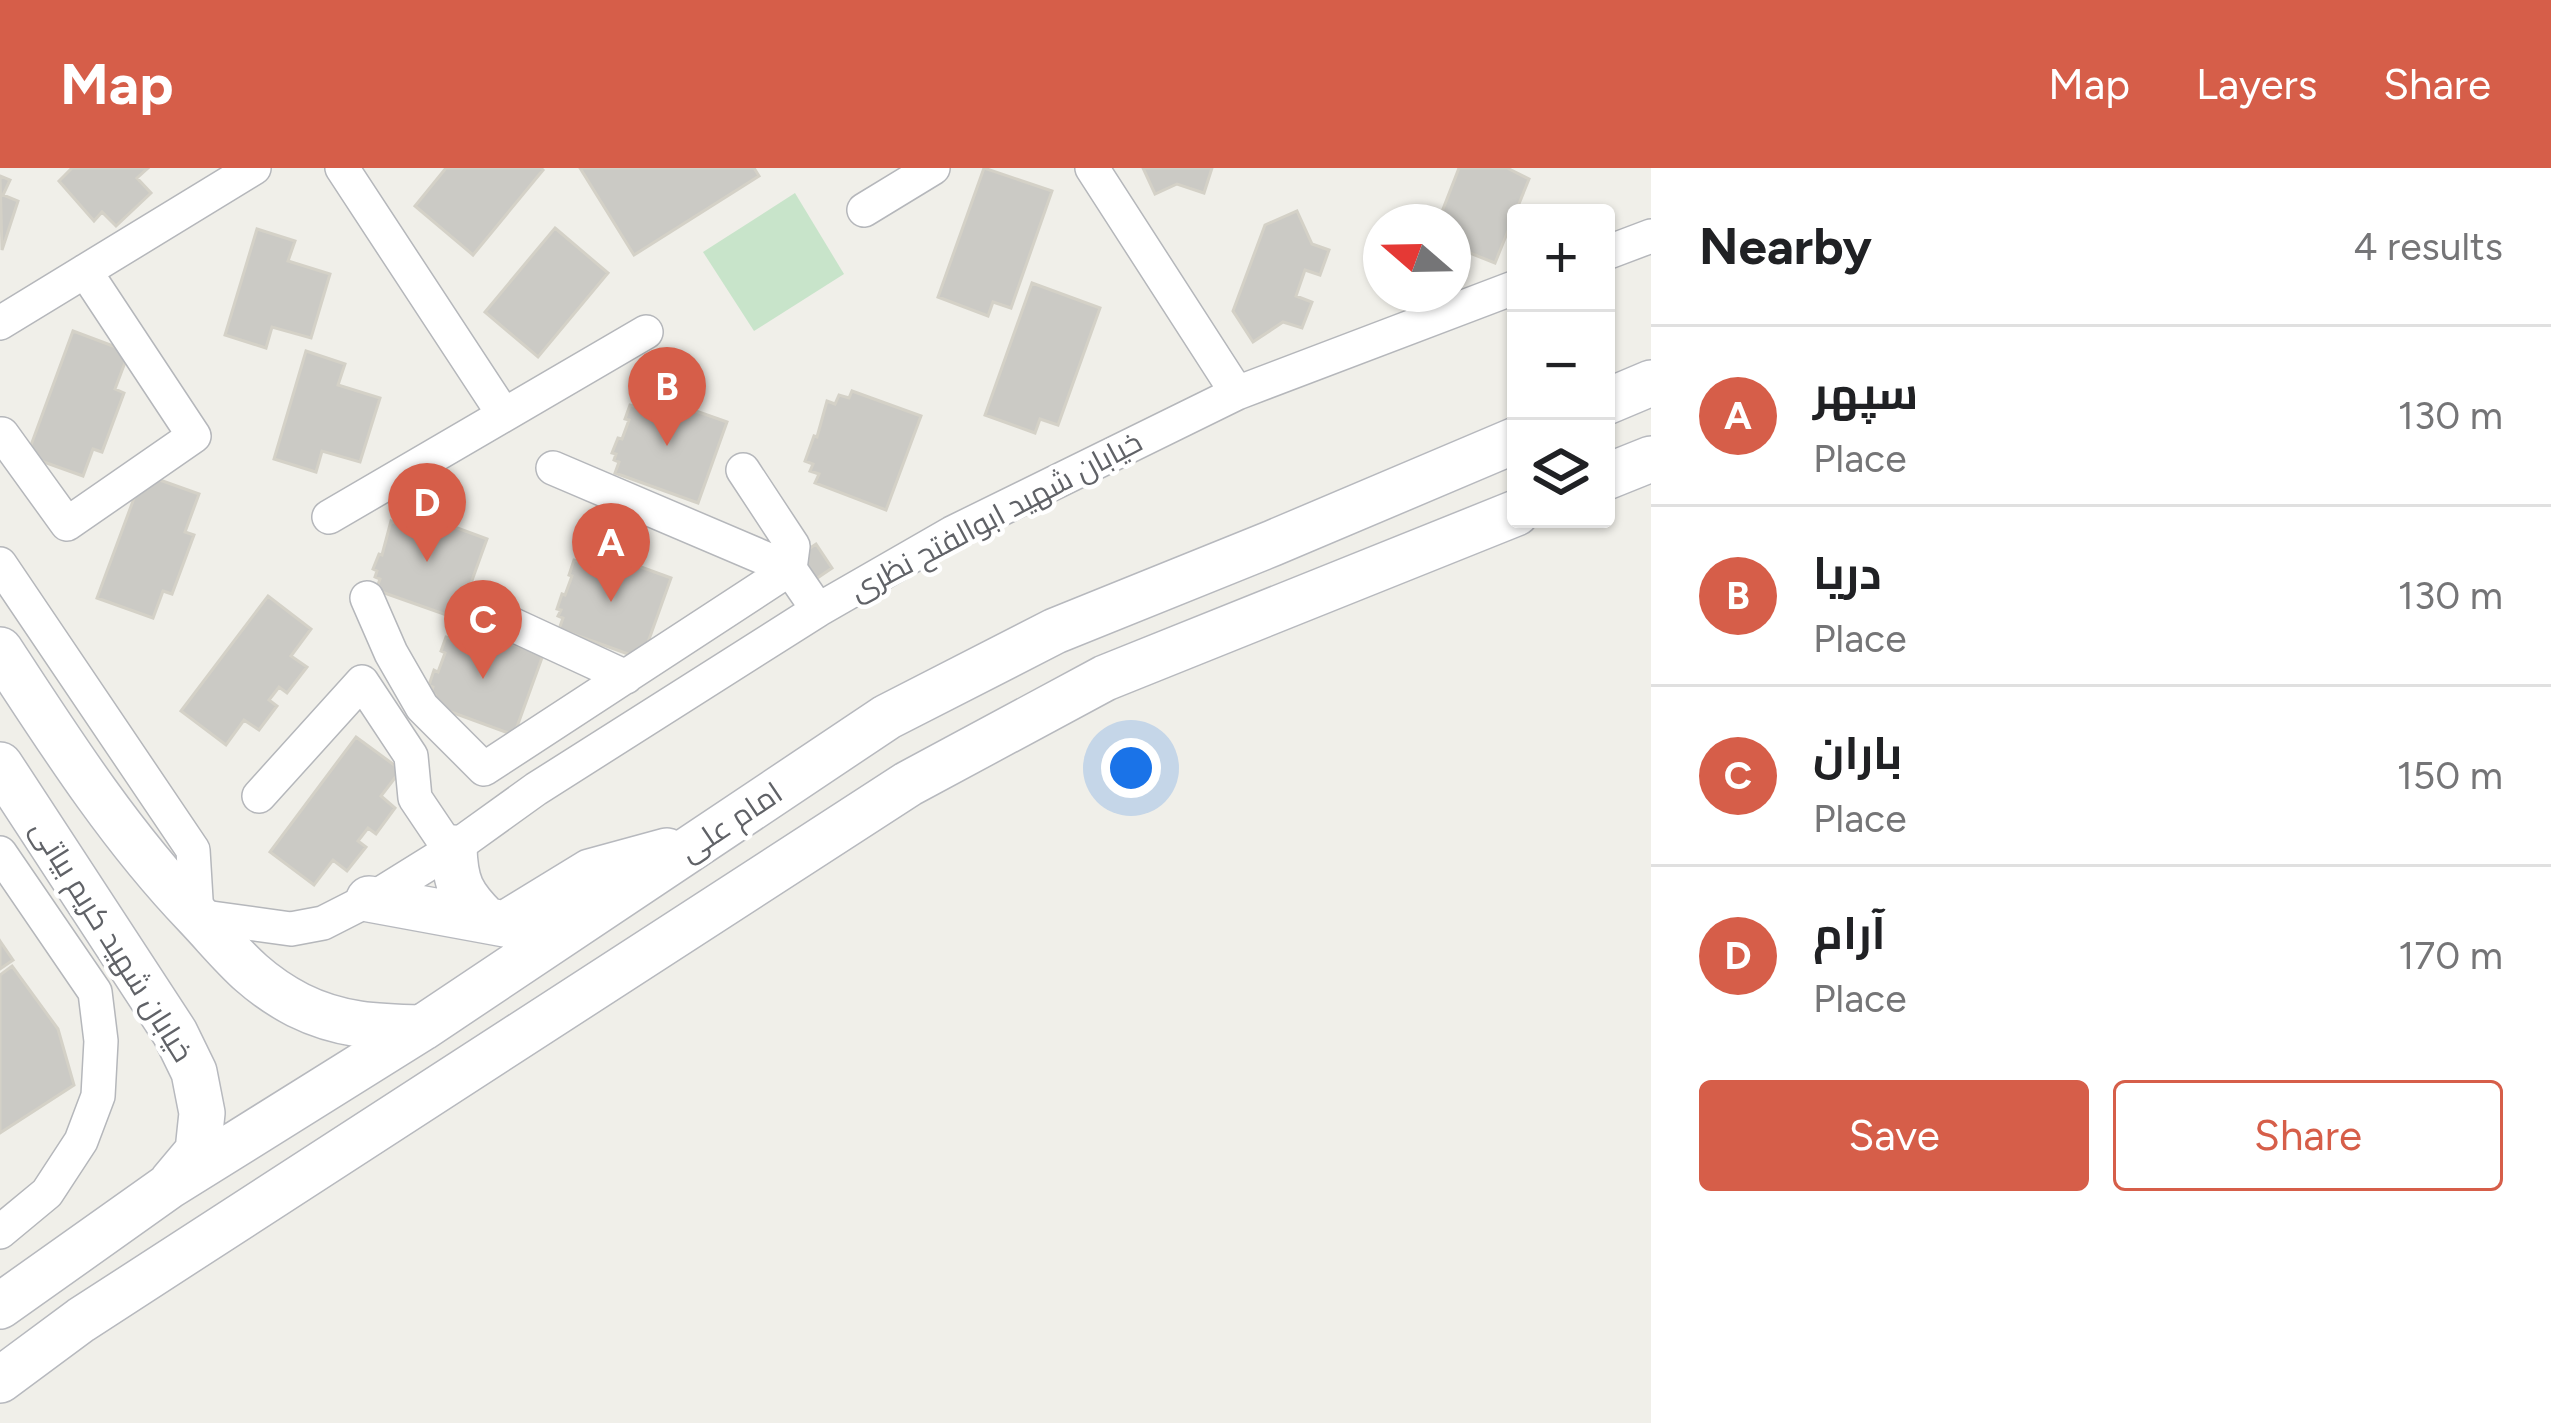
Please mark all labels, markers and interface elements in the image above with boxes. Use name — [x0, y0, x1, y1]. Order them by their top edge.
text: Map — [60, 50, 174, 118]
text: Map — [2048, 59, 2130, 110]
text: Layers — [2196, 59, 2317, 110]
text: Share — [2383, 59, 2491, 110]
north arrow — [1363, 204, 1471, 312]
map controls — [1507, 204, 1615, 528]
button: + — [1507, 204, 1615, 312]
text: Nearby — [1699, 216, 1872, 277]
text: 4 results — [2353, 223, 2503, 270]
button: − — [1507, 312, 1615, 420]
pin: B — [628, 347, 706, 446]
text: سپهر — [1813, 366, 1918, 420]
text: A — [1724, 392, 1752, 439]
text: 130 m — [2398, 392, 2503, 439]
button: layers — [1507, 420, 1615, 528]
street label: خیابان شهید ابوالفتح نظری — [843, 423, 1149, 610]
text: Place — [1813, 435, 1906, 482]
pin: D — [388, 463, 466, 562]
pin: A — [572, 503, 650, 602]
text: دریا — [1813, 546, 1881, 600]
text: B — [1726, 572, 1750, 619]
text: 130 m — [2398, 572, 2503, 619]
pin: C — [444, 580, 522, 679]
text: Place — [1813, 615, 1906, 662]
text: باران — [1813, 726, 1902, 780]
your location — [1101, 738, 1161, 798]
text: C — [1724, 752, 1752, 799]
text: 150 m — [2397, 752, 2503, 799]
street label: امام علی — [672, 774, 790, 871]
text: Place — [1813, 795, 1906, 842]
street label: خیابان شهید کریم بیاتی — [21, 813, 202, 1070]
text: آرام — [1813, 906, 1886, 960]
text: D — [1724, 932, 1752, 979]
text: 170 m — [2398, 932, 2503, 979]
text: Place — [1813, 975, 1906, 1022]
button: Save — [1699, 1080, 2089, 1191]
button: Share — [2113, 1080, 2503, 1191]

